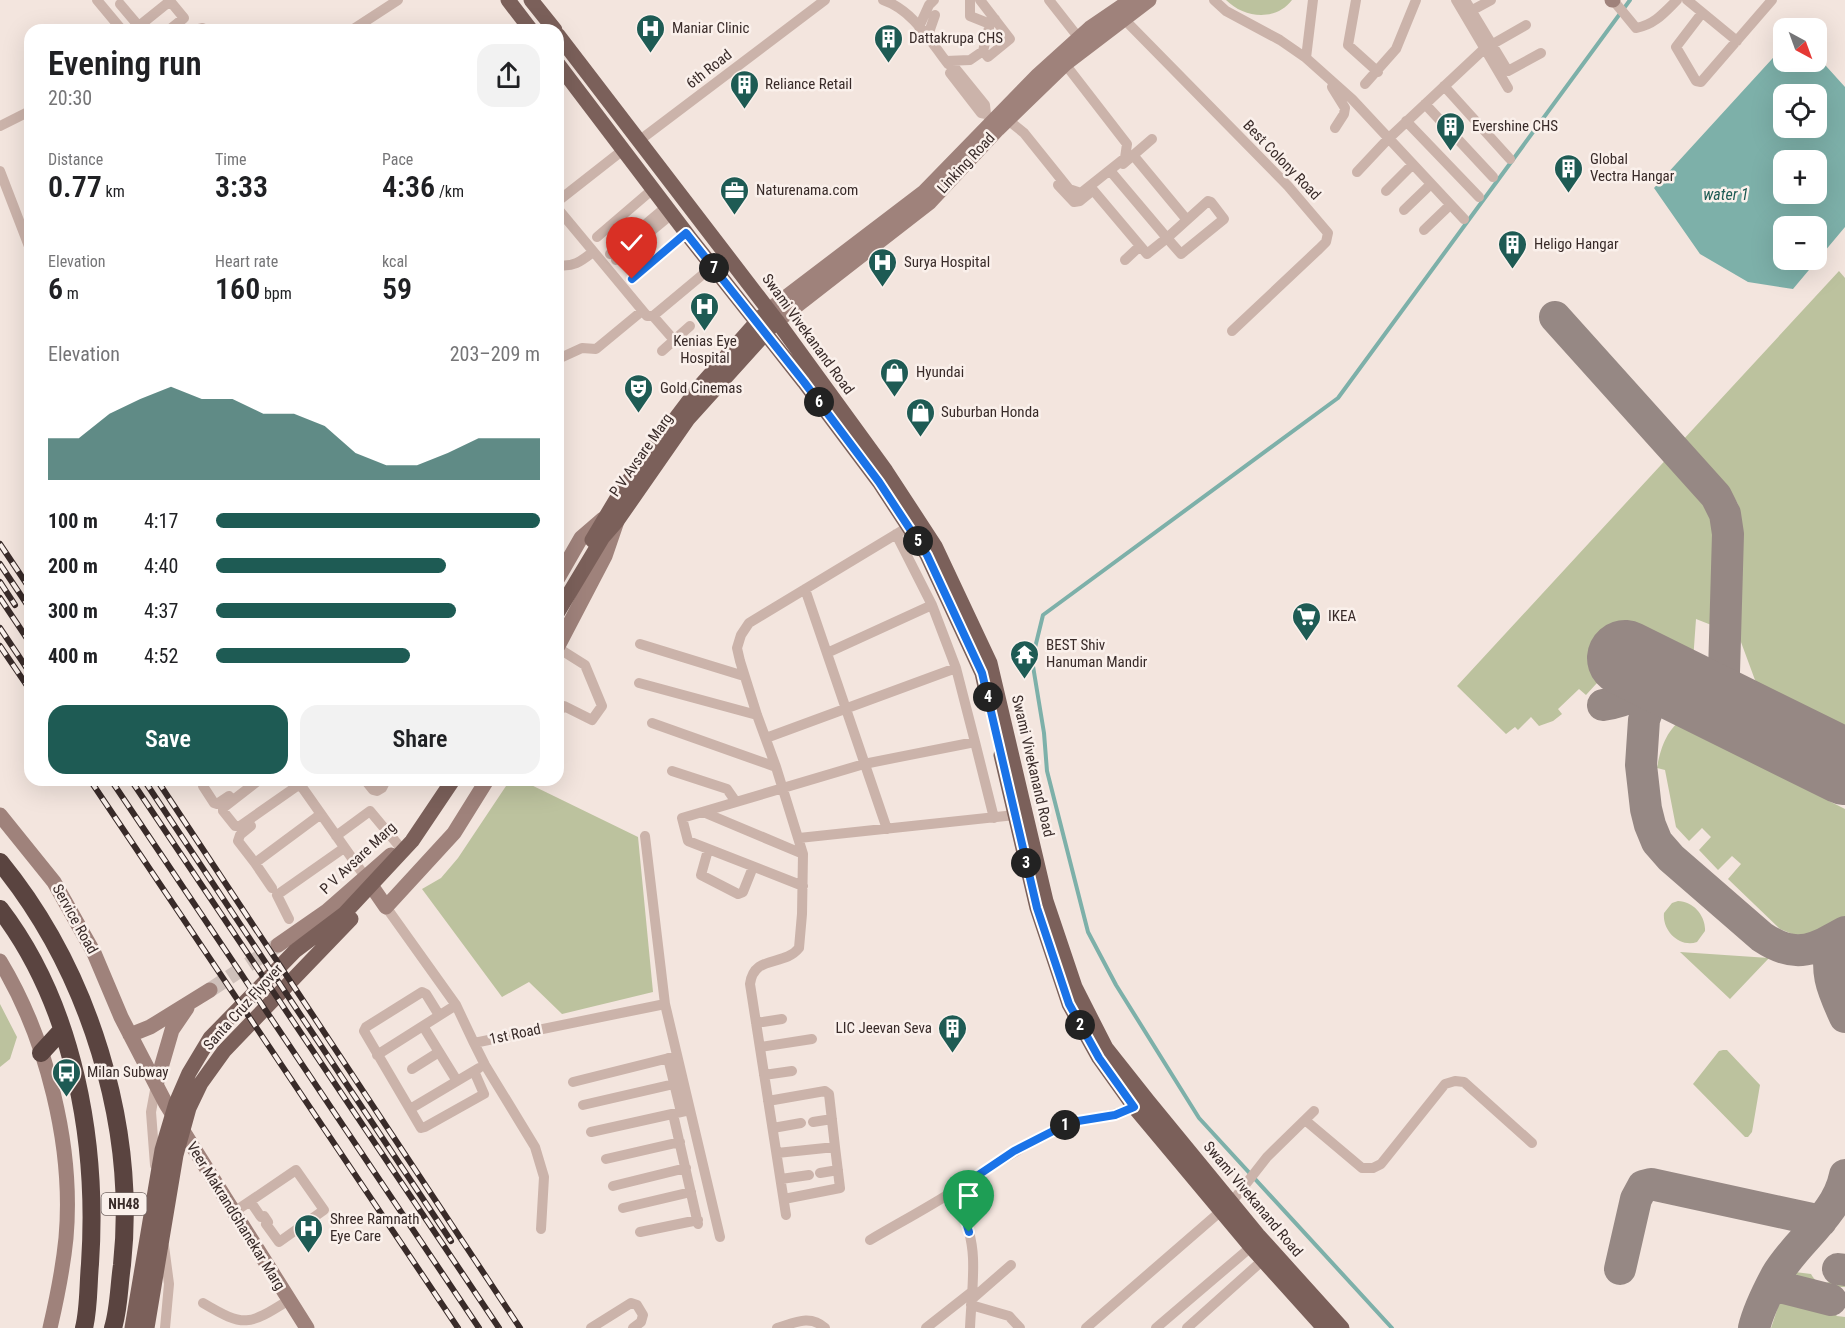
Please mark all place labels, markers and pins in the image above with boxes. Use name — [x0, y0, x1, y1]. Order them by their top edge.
hospital icon: Maniar Clinic — [635, 12, 667, 54]
place label: Maniar Clinic — [672, 19, 750, 37]
building icon: Dattakrupa CHS — [872, 22, 904, 64]
place label: Dattakrupa CHS — [909, 29, 1003, 47]
building icon: Reliance Retail — [728, 68, 760, 110]
place label: Reliance Retail — [765, 75, 852, 93]
building icon: Evershine CHS — [1435, 110, 1467, 152]
place label: Evershine CHS — [1472, 117, 1558, 135]
place label: Global Vectra Hangar — [1590, 150, 1675, 185]
building icon: Global Vectra Hangar — [1553, 152, 1585, 194]
office icon: Naturenama.com — [719, 174, 751, 216]
place label: Naturenama.com — [756, 181, 858, 199]
pin — [606, 217, 657, 279]
building icon: Heligo Hangar — [1497, 228, 1529, 270]
place label: Heligo Hangar — [1534, 235, 1619, 253]
hospital icon: Surya Hospital — [867, 246, 899, 288]
pin: 7 — [699, 253, 729, 283]
place label: Surya Hospital — [904, 253, 990, 271]
hospital icon: Kenias Eye Hospital — [689, 290, 721, 332]
place label: Kenias Eye Hospital — [673, 332, 737, 367]
shop icon: Hyundai — [879, 356, 911, 398]
place label: Hyundai — [916, 363, 964, 381]
theatre icon: Gold Cinemas — [623, 372, 655, 414]
place label: Gold Cinemas — [660, 379, 742, 397]
pin: 6 — [804, 387, 834, 417]
shop icon: Suburban Honda — [904, 396, 936, 438]
place label: Suburban Honda — [941, 403, 1039, 421]
pin: 5 — [903, 526, 933, 556]
supermarket icon: IKEA — [1291, 600, 1323, 642]
place label: IKEA — [1328, 607, 1356, 625]
place label: BEST Shiv Hanuman Mandir — [1046, 636, 1148, 671]
temple icon: BEST Shiv Hanuman Mandir — [1009, 638, 1041, 680]
pin: 4 — [973, 682, 1003, 712]
pin: 3 — [1011, 848, 1041, 878]
pin: 2 — [1065, 1010, 1095, 1040]
building icon: LIC Jeevan Seva — [937, 1012, 969, 1054]
place label: LIC Jeevan Seva — [836, 1019, 932, 1037]
bus stop icon: Milan Subway — [50, 1056, 82, 1098]
place label: Milan Subway — [87, 1063, 169, 1081]
pin: 1 — [1050, 1110, 1080, 1140]
pin — [943, 1170, 994, 1232]
place label: Shree Ramnath Eye Care — [330, 1210, 420, 1245]
hospital icon: Shree Ramnath Eye Care — [293, 1212, 325, 1254]

